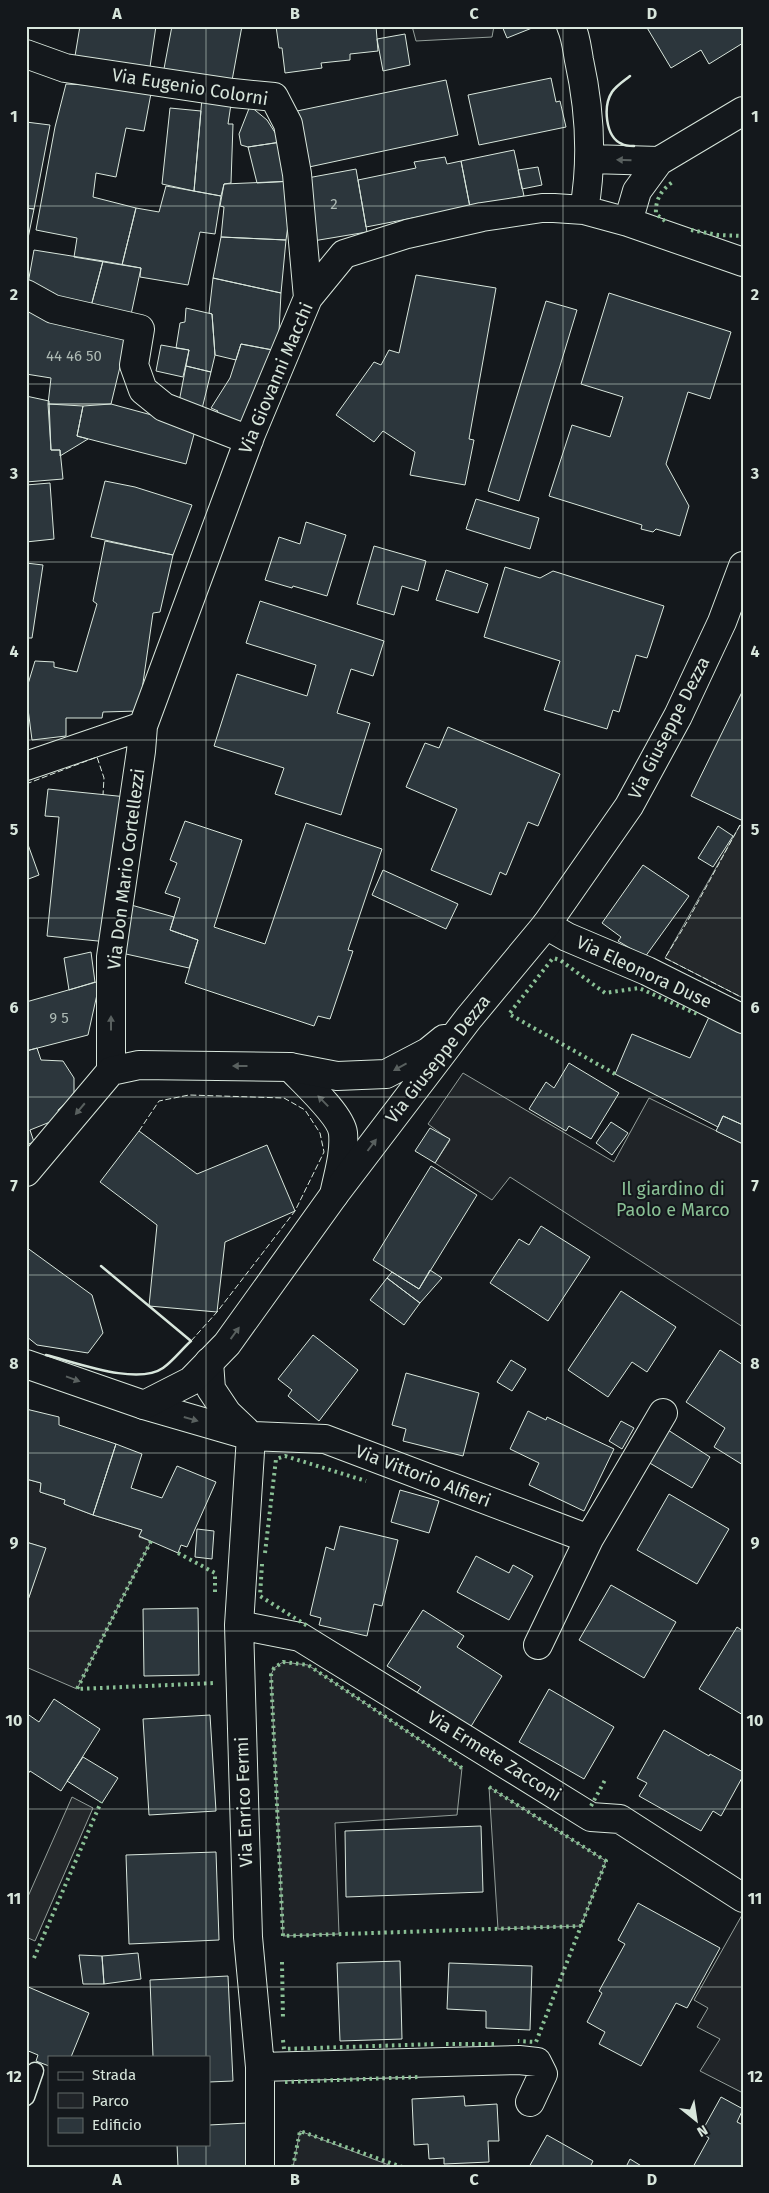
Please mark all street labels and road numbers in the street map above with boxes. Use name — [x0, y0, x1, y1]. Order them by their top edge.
street label: Via Eugenio Colorni — [110, 64, 270, 110]
street label: Via Giovanni Macchi — [234, 299, 318, 457]
street label: Via Giuseppe Dezza — [624, 653, 714, 803]
street label: Via Don Mario Cortellezzi — [103, 767, 149, 971]
street label: Via Eleonora Duse — [573, 931, 715, 1013]
street label: Via Giuseppe Dezza — [381, 990, 495, 1128]
street label: Via Vittorio Alfieri — [352, 1440, 494, 1512]
street label: Via Ermete Zacconi — [423, 1706, 565, 1806]
street label: Via Enrico Fermi — [231, 1736, 257, 1868]

